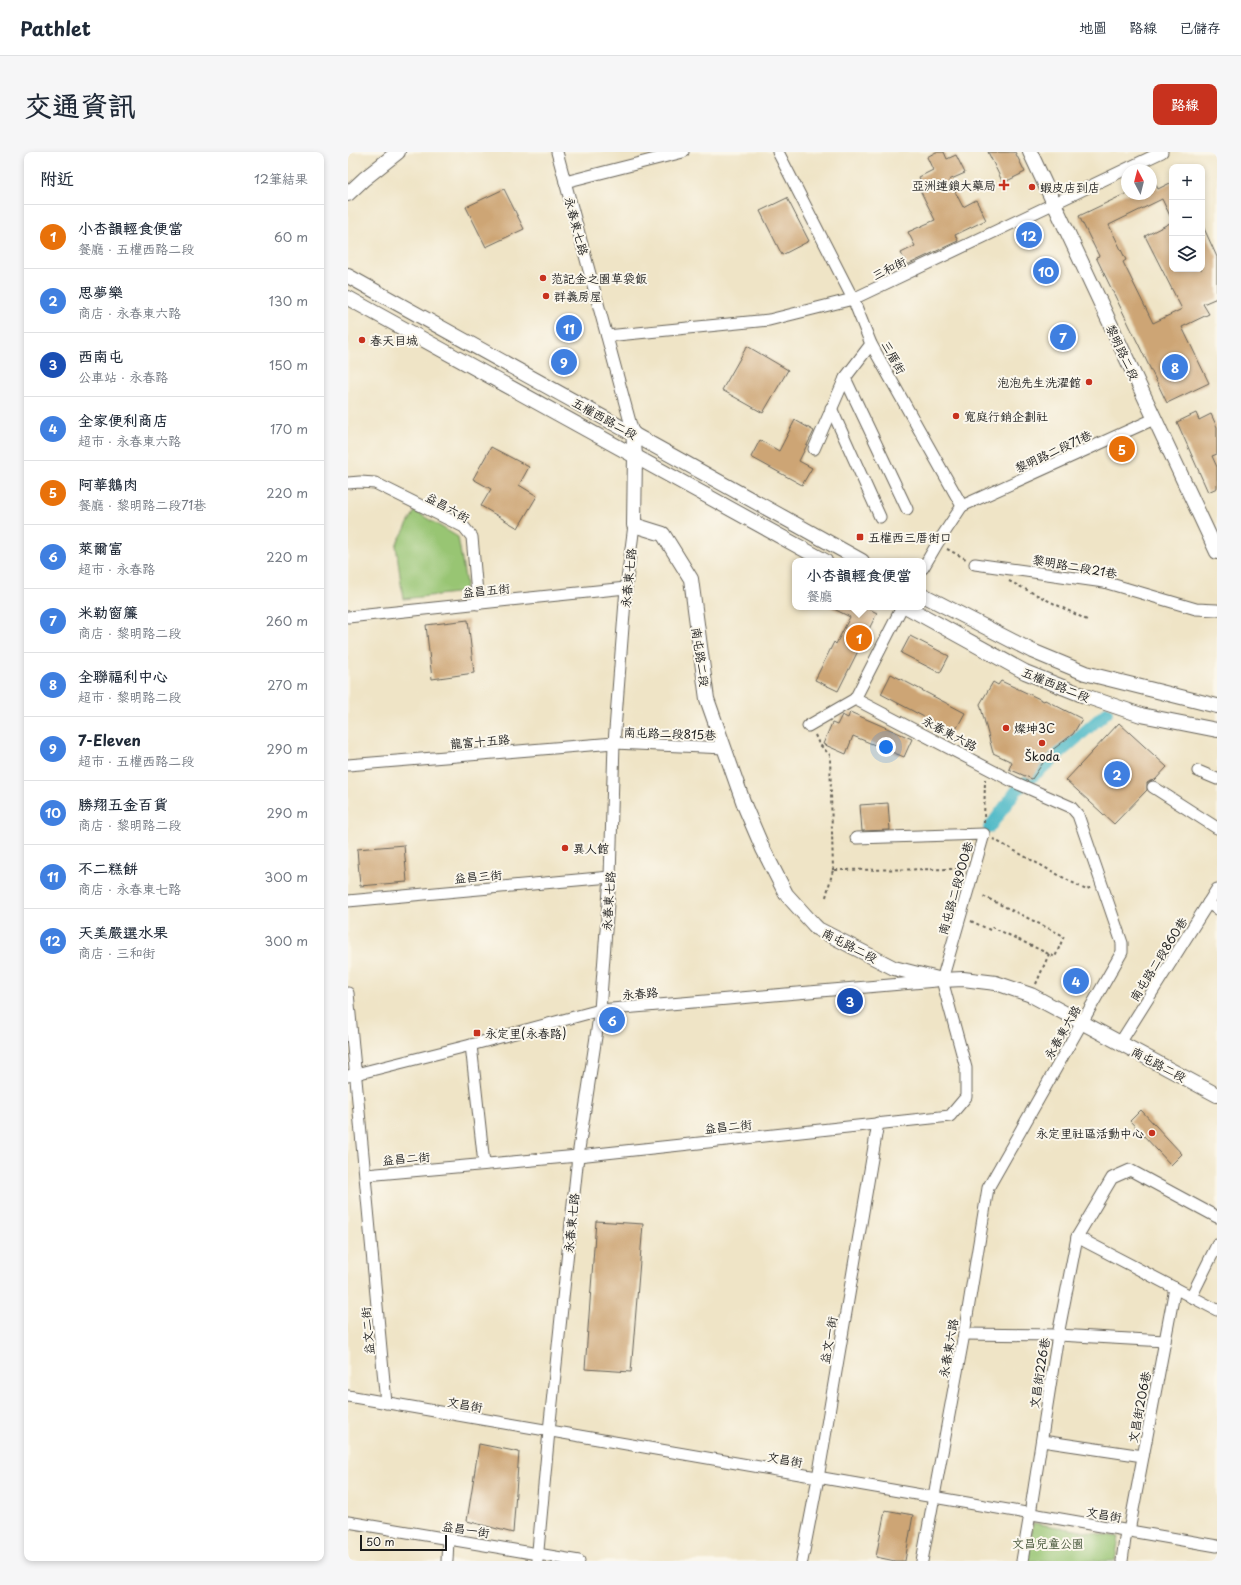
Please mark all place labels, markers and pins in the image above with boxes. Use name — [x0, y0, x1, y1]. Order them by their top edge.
place label: 亞洲連鎖大藥局 — [912, 176, 996, 194]
place label: 蝦皮店到店 — [1040, 178, 1100, 196]
marker: 亞洲連鎖大藥局 — [999, 180, 1009, 190]
marker: 蝦皮店到店 — [1027, 182, 1037, 192]
pin: 12 — [1016, 220, 1042, 250]
pin: 10 — [1033, 256, 1059, 286]
place label: 范記金之園草袋飯 — [551, 269, 647, 287]
marker: 范記金之園草袋飯 — [538, 273, 548, 283]
place label: 群義房屋 — [554, 287, 602, 305]
marker: 群義房屋 — [541, 291, 551, 301]
pin: 11 — [556, 313, 582, 343]
pin: 7 — [1050, 322, 1076, 352]
place label: 春天目城 — [370, 331, 418, 349]
marker: 春天目城 — [357, 335, 367, 345]
pin: 9 — [551, 347, 577, 377]
pin: 8 — [1162, 352, 1188, 382]
place label: 泡泡先生洗濯館 — [997, 373, 1081, 391]
marker: 泡泡先生洗濯館 — [1084, 377, 1094, 387]
place label: 寬庭行銷企劃社 — [964, 407, 1048, 425]
marker: 寬庭行銷企劃社 — [951, 411, 961, 421]
pin: 5 — [1109, 434, 1135, 464]
place label: 五權西三厝街口 — [868, 528, 952, 546]
marker: 五權西三厝街口 — [855, 532, 865, 542]
pin: 1 — [846, 623, 872, 653]
place label: 燦坤3C — [1014, 719, 1055, 737]
marker: 燦坤3C — [1001, 723, 1011, 733]
marker: Škoda — [1037, 738, 1047, 748]
place label: Škoda — [1024, 747, 1060, 765]
pin: 2 — [1104, 759, 1130, 789]
place label: 異人館 — [573, 839, 609, 857]
marker: 異人館 — [560, 843, 570, 853]
pin: 4 — [1063, 966, 1089, 996]
pin: 3 — [837, 986, 863, 1016]
pin: 6 — [599, 1005, 625, 1035]
place label: 永定里(永春路) — [485, 1024, 566, 1042]
marker: 永定里(永春路) — [472, 1028, 482, 1038]
place label: 永定里社區活動中心 — [1036, 1124, 1144, 1142]
marker: 永定里社區活動中心 — [1147, 1128, 1157, 1138]

